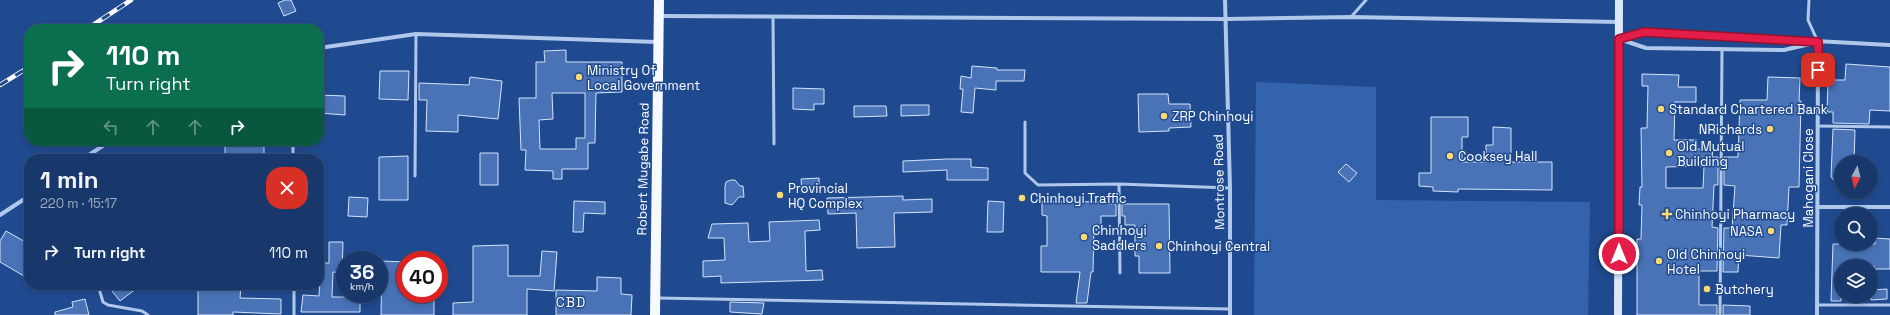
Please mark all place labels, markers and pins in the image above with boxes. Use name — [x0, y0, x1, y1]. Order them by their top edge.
pin — [1801, 53, 1835, 87]
place label: Ministry Of Local Government — [587, 62, 700, 94]
marker: Ministry Of Local Government — [574, 72, 584, 82]
place label: Standard Chartered Bank — [1669, 101, 1828, 118]
marker: Standard Chartered Bank — [1656, 104, 1666, 114]
place label: ZRP Chinhoyi — [1172, 108, 1253, 125]
marker: ZRP Chinhoyi — [1159, 111, 1169, 121]
place label: NRichards — [1699, 121, 1762, 138]
marker: NRichards — [1765, 124, 1775, 134]
place label: Old Mutual Building — [1677, 138, 1744, 170]
place label: Cooksey Hall — [1458, 148, 1537, 165]
marker: Old Mutual Building — [1664, 148, 1674, 158]
marker: Cooksey Hall — [1445, 151, 1455, 161]
place label: Provincial HQ Complex — [788, 180, 863, 212]
marker: Provincial HQ Complex — [775, 190, 785, 200]
place label: Chinhoyi Traffic — [1030, 190, 1127, 207]
marker: Chinhoyi Traffic — [1017, 193, 1027, 203]
place label: Chinhoyi Pharmacy — [1675, 206, 1795, 223]
marker: Chinhoyi Pharmacy — [1662, 209, 1672, 219]
place label: Chinhoyi Saddlers — [1092, 222, 1147, 254]
place label: NASA — [1730, 223, 1763, 240]
marker: NASA — [1766, 226, 1776, 236]
marker: Chinhoyi Saddlers — [1079, 232, 1089, 242]
place label: Chinhoyi Central — [1167, 238, 1270, 255]
marker: Chinhoyi Central — [1154, 241, 1164, 251]
place label: Old Chinhoyi Hotel — [1667, 246, 1745, 278]
marker: Old Chinhoyi Hotel — [1654, 256, 1664, 266]
place label: Butchery — [1715, 281, 1774, 298]
marker: Butchery — [1702, 284, 1712, 294]

